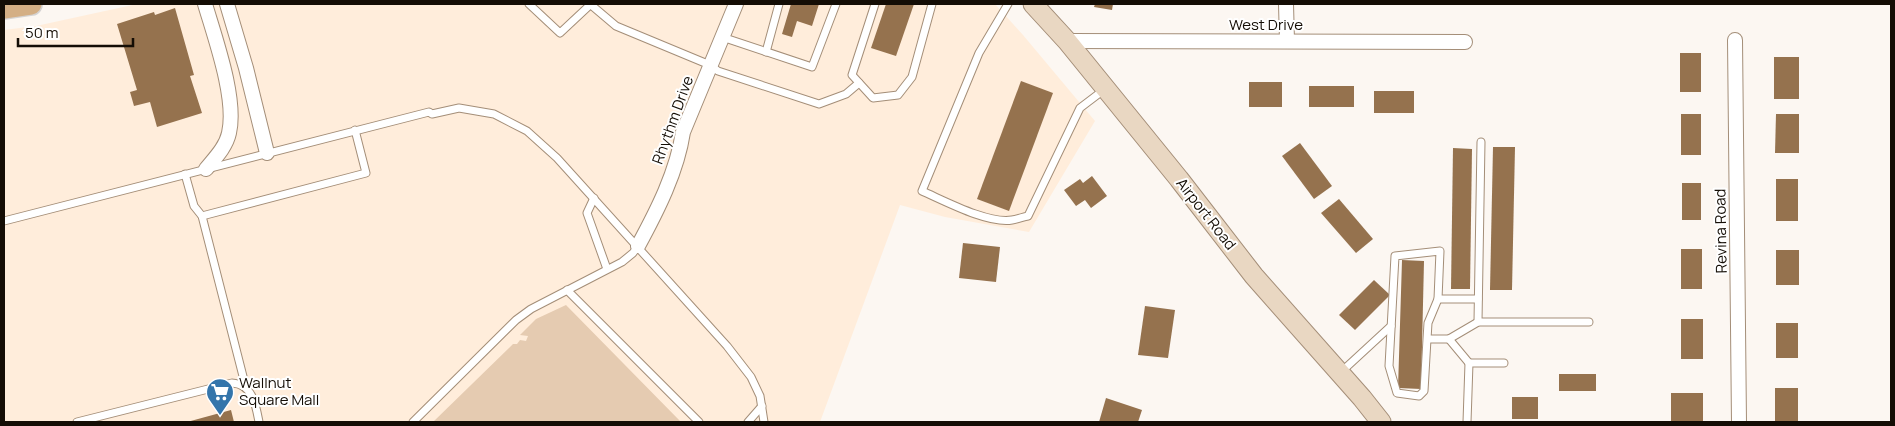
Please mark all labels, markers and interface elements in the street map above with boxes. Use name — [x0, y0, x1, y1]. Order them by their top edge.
street label: West Drive — [1229, 14, 1303, 35]
scale bar — [18, 15, 132, 47]
text: 50 m — [25, 22, 59, 43]
street label: Rhythm Drive — [647, 73, 698, 167]
street label: Airport Road — [1172, 173, 1241, 254]
street label: Revina Road — [1709, 188, 1732, 274]
place label: Wallnut Square Mall — [239, 372, 319, 410]
supermarket icon: Wallnut Square Mall — [205, 377, 235, 416]

